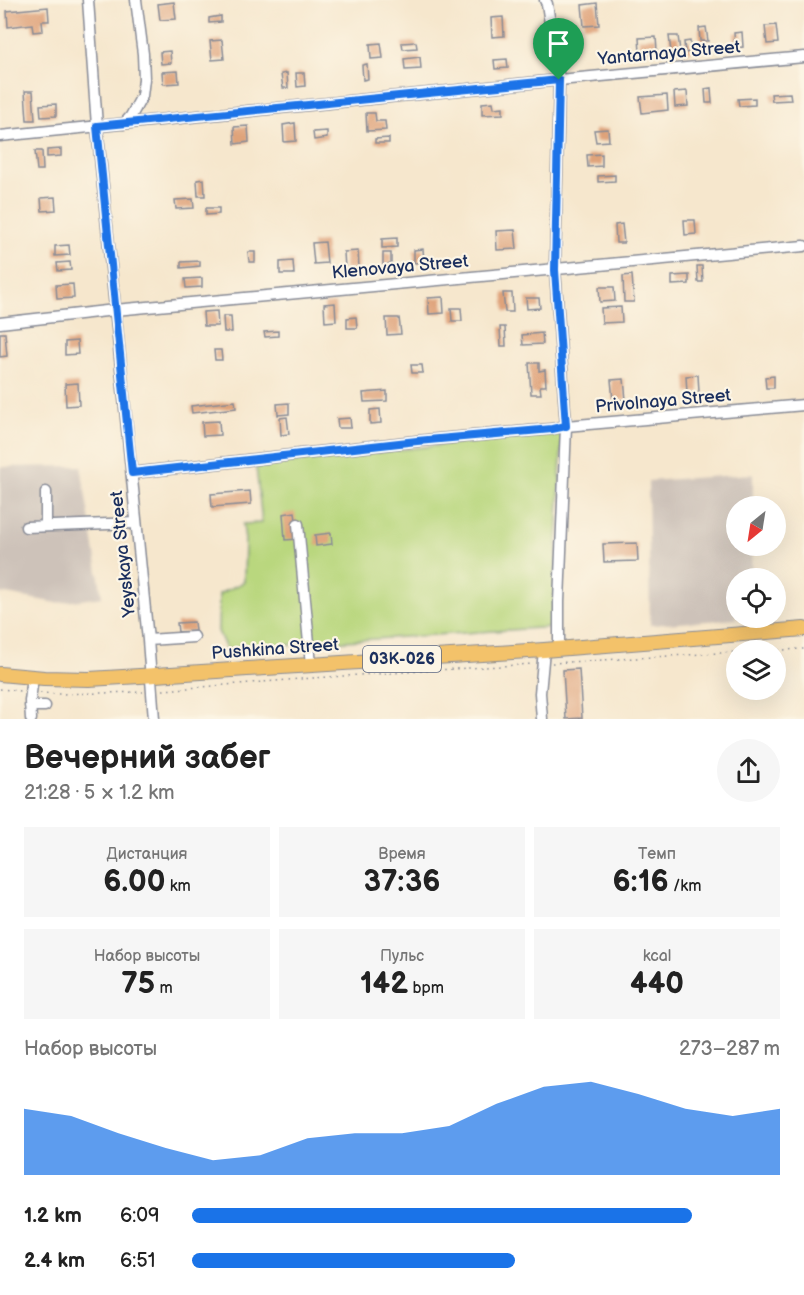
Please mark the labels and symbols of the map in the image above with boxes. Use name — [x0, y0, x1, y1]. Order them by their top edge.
pin — [533, 18, 584, 80]
street label: Yantarnaya Street — [596, 36, 742, 70]
street label: Klenovaya Street — [331, 251, 470, 283]
street label: Privolnaya Street — [594, 385, 732, 417]
street label: Yeyskaya Street — [106, 489, 140, 619]
north arrow — [726, 496, 786, 556]
street label: Pushkina Street — [211, 634, 340, 664]
road number: 03К-026 — [363, 646, 441, 672]

